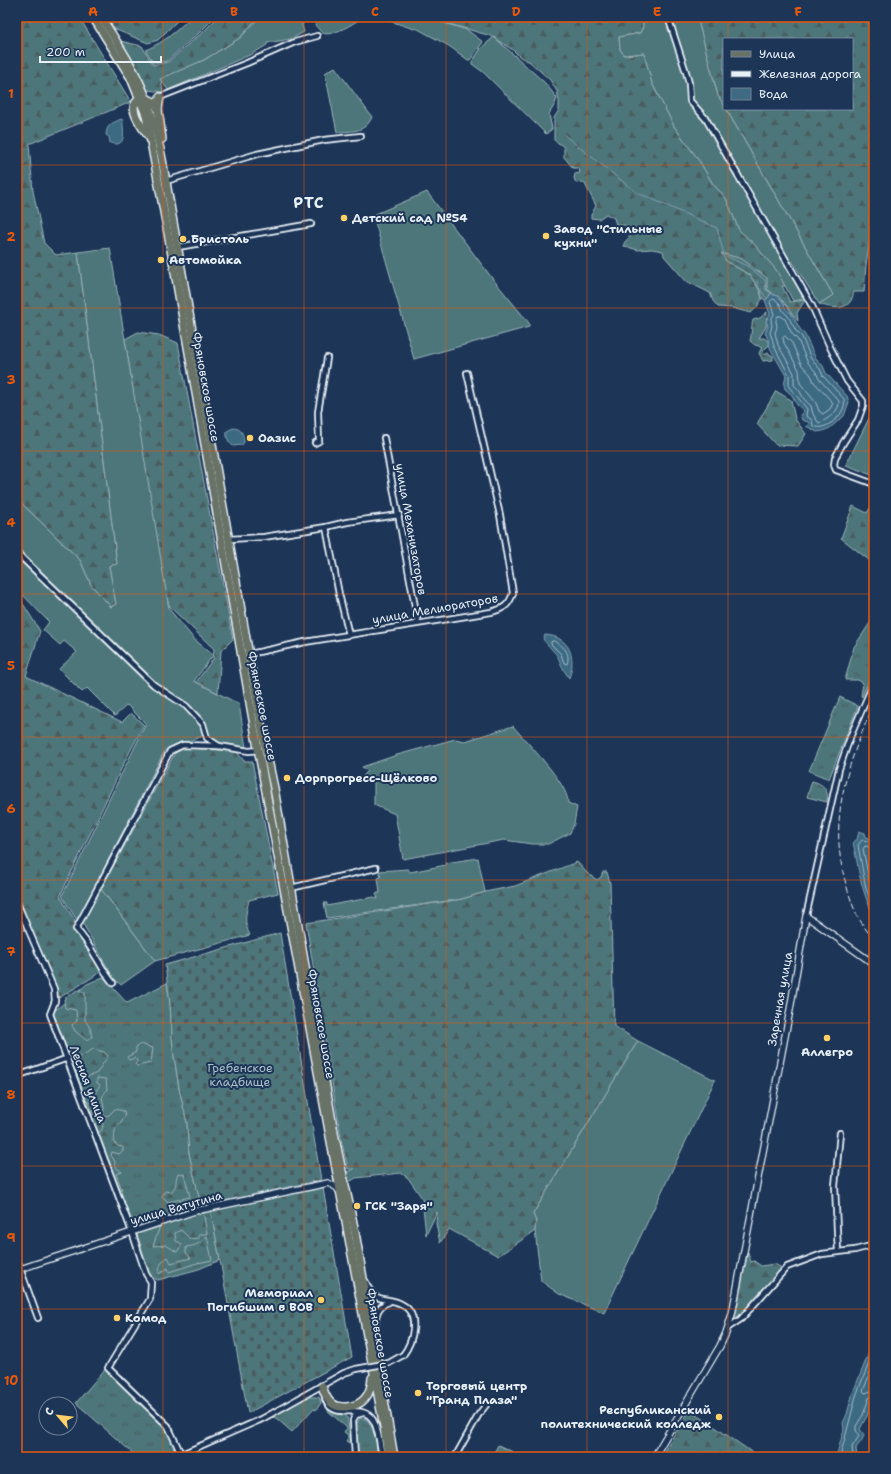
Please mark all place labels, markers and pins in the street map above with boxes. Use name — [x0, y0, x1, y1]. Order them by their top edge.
place label: Детский сад №54 — [352, 210, 468, 226]
marker: Детский сад №54 — [339, 213, 349, 223]
place label: Завод "Стильные кухни" — [554, 221, 663, 251]
place label: Бристоль — [191, 231, 249, 247]
marker: Завод "Стильные кухни" — [541, 231, 551, 241]
marker: Бристоль — [178, 234, 188, 244]
place label: Автомойка — [169, 252, 242, 268]
marker: Автомойка — [156, 255, 166, 265]
place label: Оазис — [258, 430, 296, 446]
marker: Оазис — [245, 433, 255, 443]
place label: Дорпрогресс-Щёлково — [295, 770, 438, 786]
marker: Дорпрогресс-Щёлково — [282, 773, 292, 783]
marker: Аллегро — [822, 1033, 832, 1043]
place label: Аллегро — [801, 1044, 853, 1060]
place label: ГСК "Заря" — [365, 1198, 433, 1214]
marker: ГСК "Заря" — [352, 1201, 362, 1211]
place label: Мемориал Погибшим в ВОВ — [207, 1285, 314, 1315]
marker: Мемориал Погибшим в ВОВ — [316, 1295, 326, 1305]
place label: Комод — [125, 1310, 167, 1326]
marker: Комод — [112, 1313, 122, 1323]
place label: Торговый центр "Гранд Плаза" — [426, 1378, 527, 1408]
marker: Торговый центр "Гранд Плаза" — [413, 1388, 423, 1398]
place label: Республиканский политехнический колледж — [541, 1402, 712, 1432]
marker: Республиканский политехнический колледж — [714, 1412, 724, 1422]

